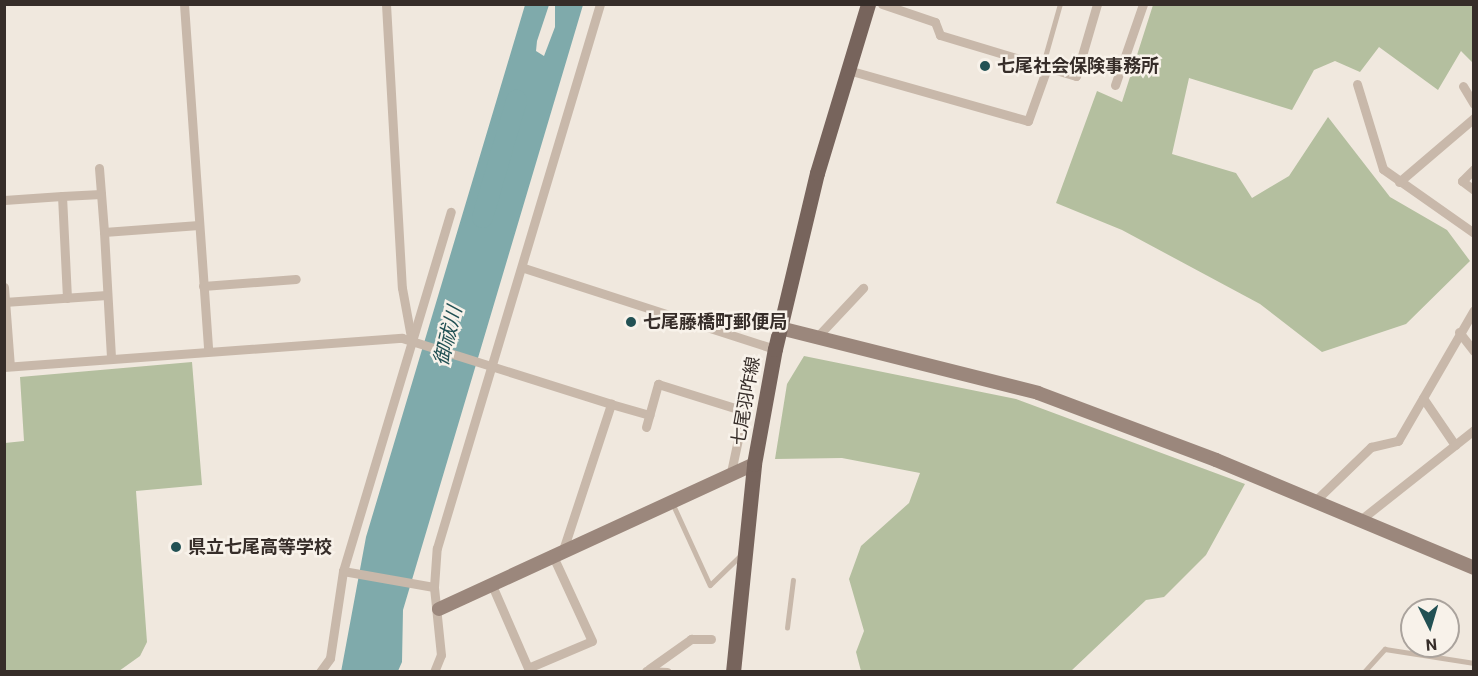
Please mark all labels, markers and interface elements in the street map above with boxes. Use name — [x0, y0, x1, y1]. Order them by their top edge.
place label: 七尾社会保険事務所 — [997, 55, 1159, 77]
marker: 七尾社会保険事務所 — [978, 59, 992, 73]
water label: 御祓川 — [429, 304, 467, 368]
place label: 七尾藤橋町郵便局 — [643, 311, 787, 333]
marker: 七尾藤橋町郵便局 — [624, 315, 638, 329]
street label: 七尾羽咋線 — [728, 355, 764, 447]
place label: 県立七尾高等学校 — [188, 536, 332, 558]
marker: 県立七尾高等学校 — [169, 540, 183, 554]
north arrow — [1400, 598, 1460, 658]
text: N — [1425, 634, 1438, 654]

